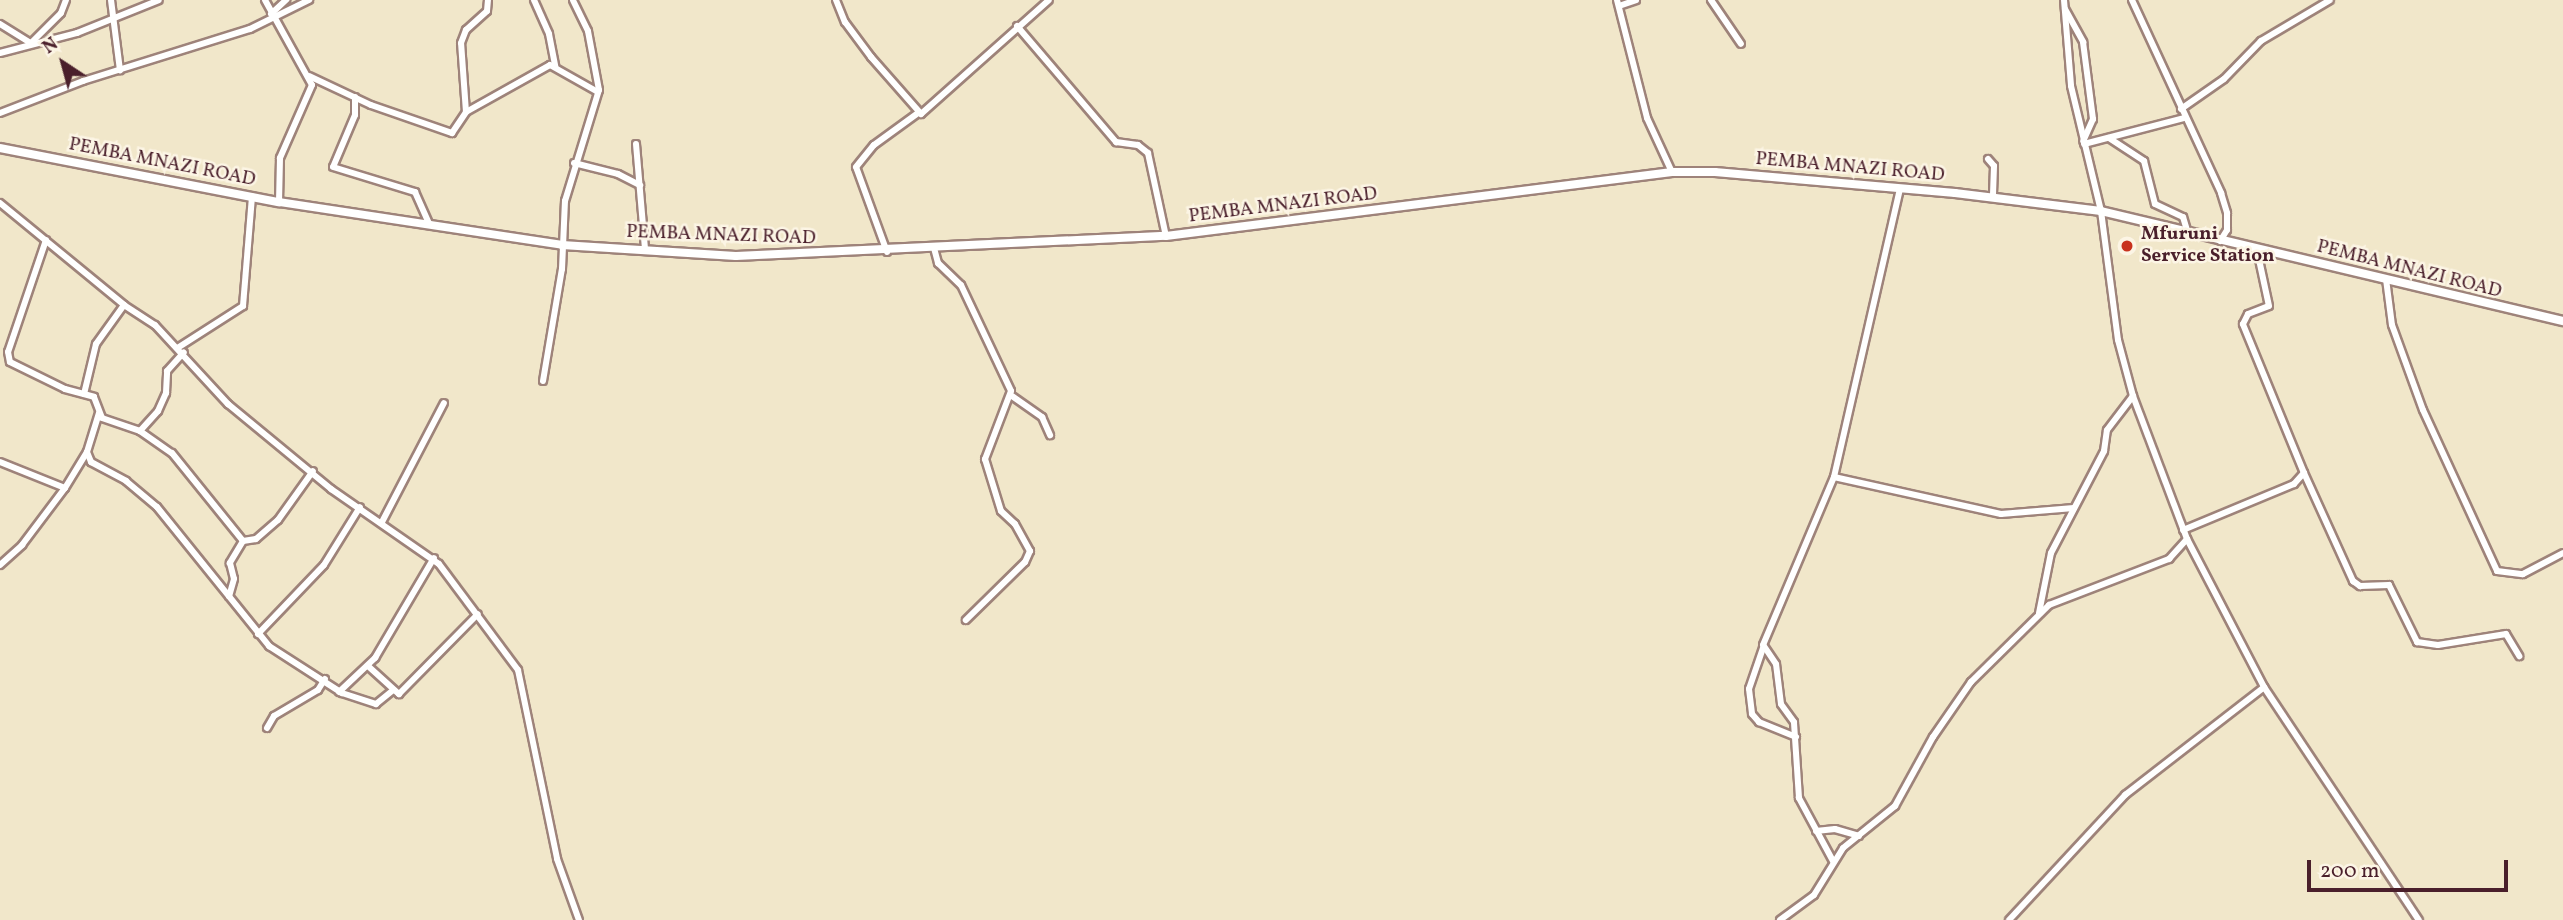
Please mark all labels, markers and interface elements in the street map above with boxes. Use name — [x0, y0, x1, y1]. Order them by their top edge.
north arrow — [28, 28, 98, 98]
text: N — [37, 31, 64, 61]
street label: PEMBA MNAZI ROAD — [67, 134, 257, 192]
street label: PEMBA MNAZI ROAD — [1755, 148, 1945, 188]
street label: PEMBA MNAZI ROAD — [1187, 183, 1379, 229]
street label: PEMBA MNAZI ROAD — [626, 221, 816, 251]
place label: Mfuruni Service Station — [2141, 224, 2274, 268]
street label: PEMBA MNAZI ROAD — [2314, 236, 2504, 304]
marker: Mfuruni Service Station — [2119, 238, 2135, 254]
scale bar — [2311, 846, 2512, 890]
text: 200 m — [2320, 857, 2380, 886]

